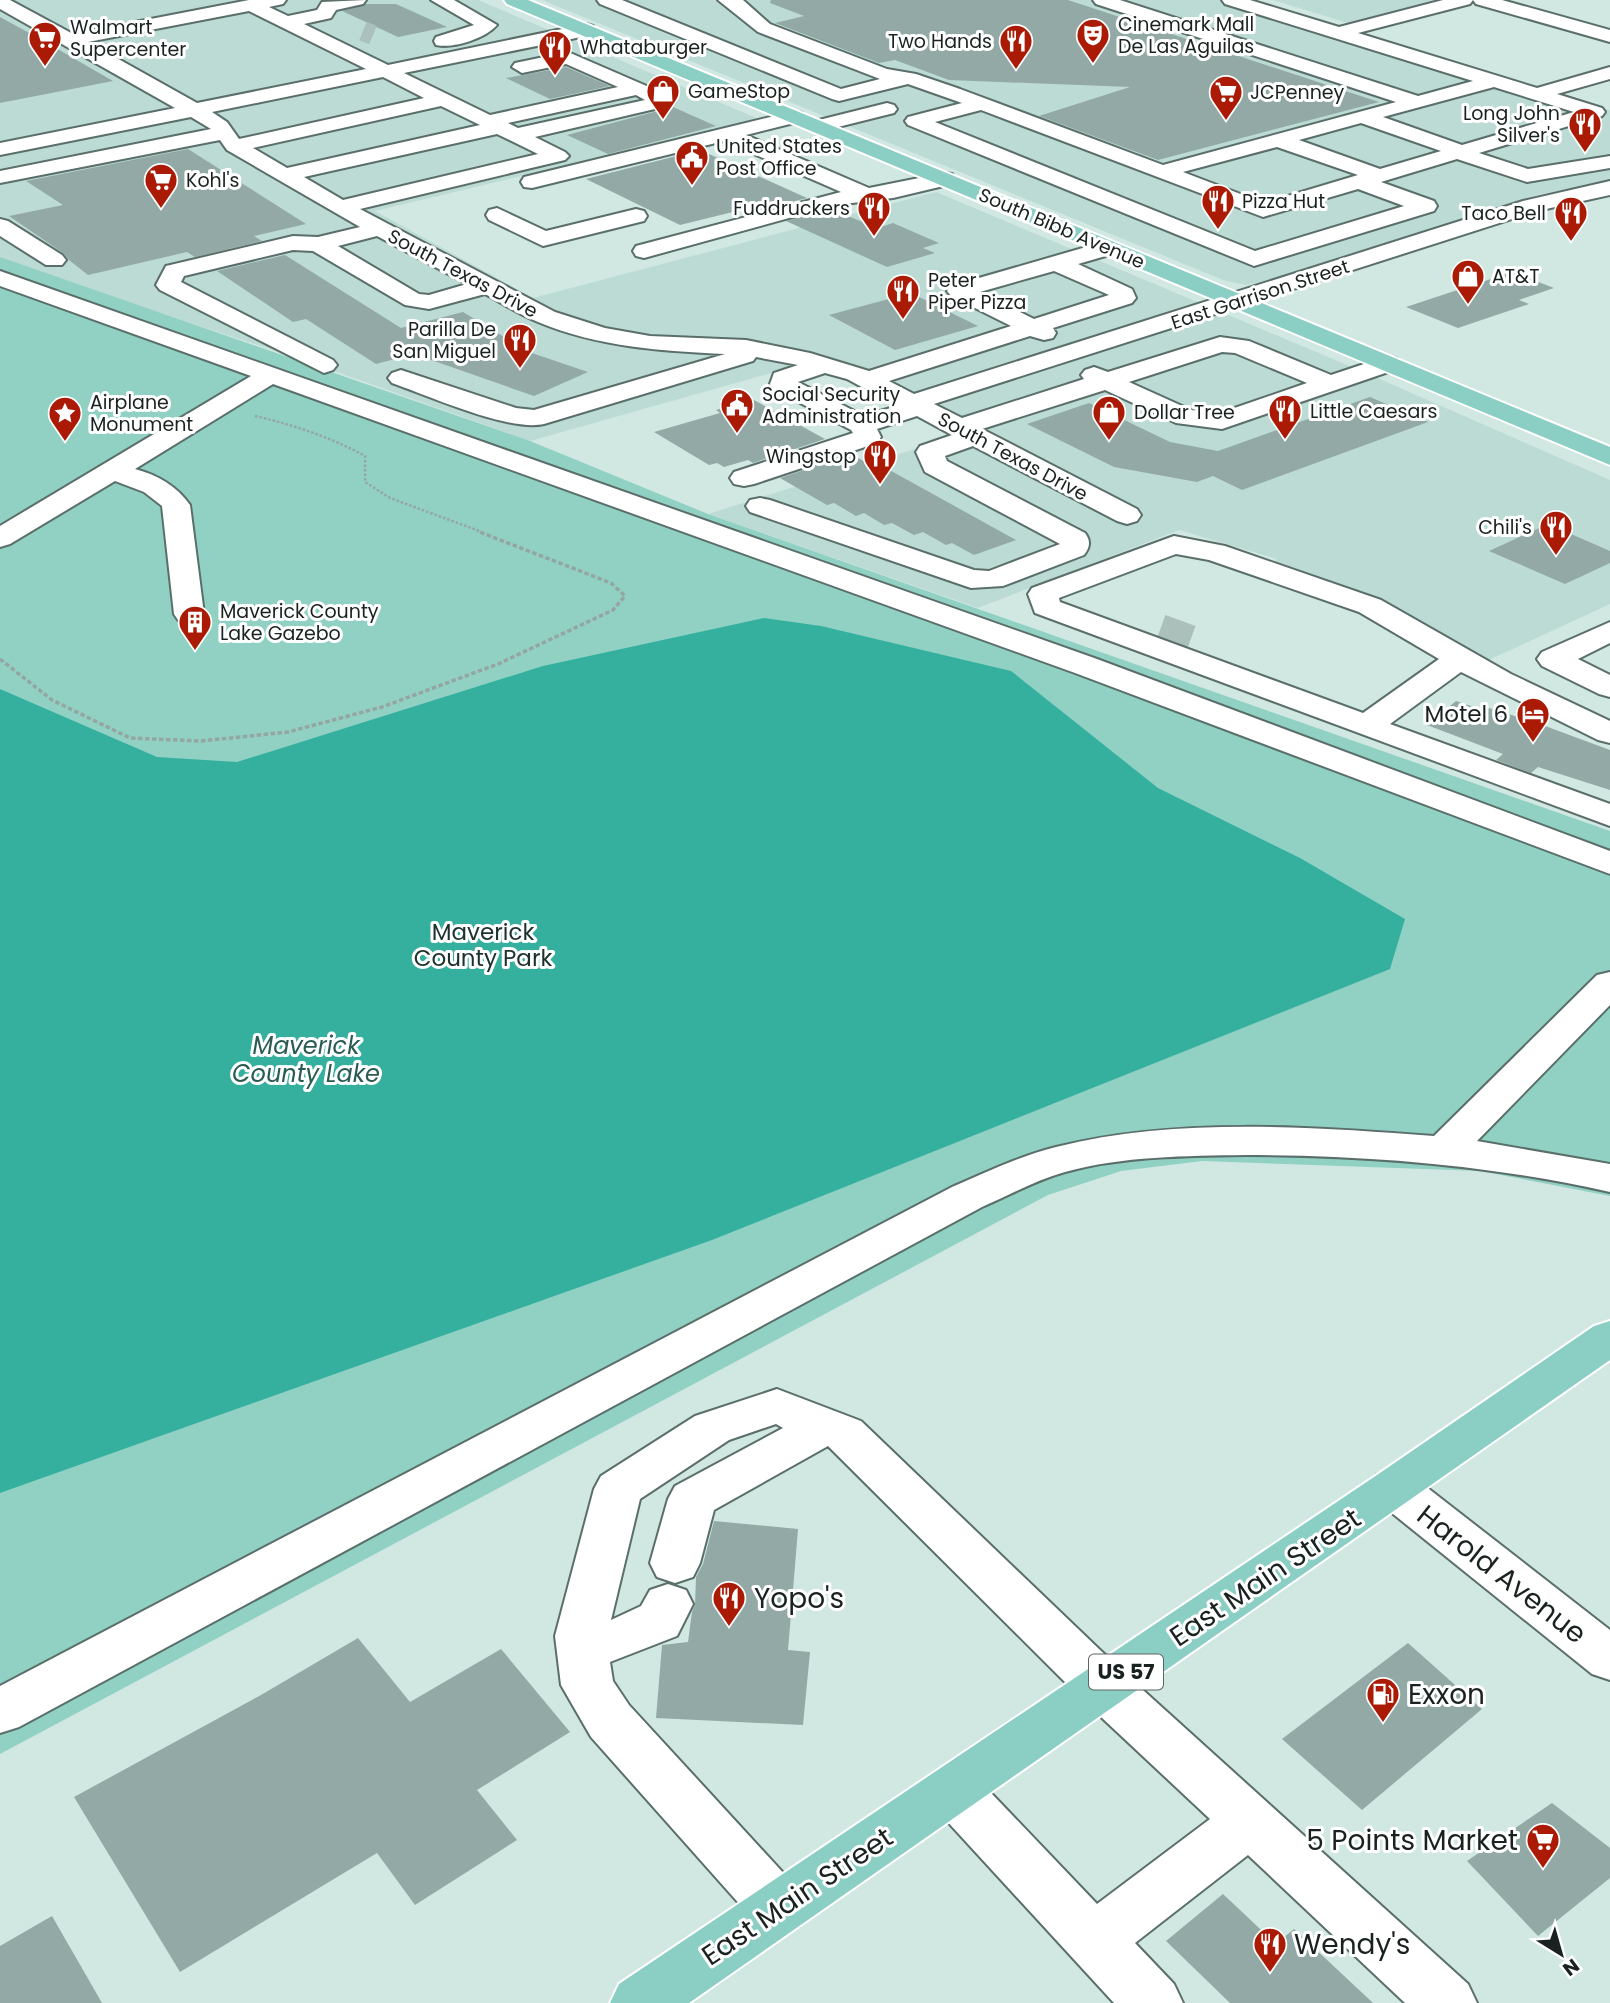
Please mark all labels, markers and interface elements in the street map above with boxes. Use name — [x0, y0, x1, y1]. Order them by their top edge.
place label: Cinemark Mall De Las Aguilas — [1118, 11, 1254, 60]
place label: Walmart Supercenter — [70, 14, 186, 63]
theatre icon: Cinemark Mall De Las Aguilas — [1074, 16, 1112, 65]
supermarket icon: Walmart Supercenter — [26, 19, 64, 68]
restaurant icon: Two Hands — [997, 22, 1035, 71]
restaurant icon: Whataburger — [536, 28, 574, 77]
place label: Two Hands — [888, 28, 992, 55]
place label: Whataburger — [580, 34, 707, 61]
shop icon: GameStop — [644, 72, 682, 121]
supermarket icon: JCPenney — [1207, 73, 1245, 122]
place label: GameStop — [688, 78, 790, 105]
place label: JCPenney — [1250, 79, 1345, 106]
place label: Long John Silver's — [1463, 100, 1560, 149]
restaurant icon: Long John Silver's — [1566, 105, 1604, 154]
place label: United States Post Office — [716, 133, 842, 182]
public building icon: United States Post Office — [673, 138, 711, 187]
supermarket icon: Kohl's — [142, 161, 180, 210]
place label: Kohl's — [186, 167, 239, 194]
street label: South Bibb Avenue — [975, 181, 1149, 276]
restaurant icon: Pizza Hut — [1199, 182, 1237, 231]
place label: Pizza Hut — [1242, 188, 1325, 215]
restaurant icon: Fuddruckers — [855, 189, 893, 238]
restaurant icon: Taco Bell — [1552, 194, 1590, 243]
place label: Fuddruckers — [733, 195, 850, 222]
place label: Taco Bell — [1461, 200, 1546, 227]
street label: South Texas Drive — [383, 222, 543, 324]
street label: East Garrison Street — [1168, 253, 1353, 336]
shop icon: AT&T — [1449, 257, 1487, 306]
place label: AT&T — [1492, 263, 1539, 290]
place label: Peter Piper Pizza — [928, 267, 1026, 316]
restaurant icon: Peter Piper Pizza — [884, 272, 922, 321]
place label: Parilla De San Miguel — [392, 316, 496, 365]
restaurant icon: Parilla De San Miguel — [501, 321, 539, 370]
place label: Social Security Administration — [762, 381, 901, 430]
public building icon: Social Security Administration — [718, 386, 756, 435]
place label: Airplane Monument — [90, 389, 193, 438]
restaurant icon: Little Caesars — [1266, 392, 1304, 441]
shop icon: Dollar Tree — [1090, 393, 1128, 442]
place icon: Airplane Monument — [46, 394, 84, 443]
place label: Little Caesars — [1310, 398, 1437, 425]
place label: Dollar Tree — [1134, 399, 1235, 426]
street label: South Texas Drive — [933, 405, 1093, 507]
restaurant icon: Wingstop — [861, 437, 899, 486]
place label: Wingstop — [766, 443, 856, 470]
restaurant icon: Chili's — [1537, 508, 1575, 557]
place label: Chili's — [1478, 514, 1532, 541]
place label: Maverick County Lake Gazebo — [220, 598, 379, 647]
building icon: Maverick County Lake Gazebo — [176, 603, 214, 652]
hotel icon: Motel 6 — [1514, 695, 1552, 744]
place label: Motel 6 — [1424, 698, 1508, 730]
park label: Maverick County Park — [414, 916, 552, 974]
water label: Maverick County Lake — [232, 1029, 380, 1090]
street label: Harold Avenue — [1409, 1496, 1595, 1653]
street label: East Main Street — [1162, 1499, 1369, 1656]
restaurant icon: Yopo's — [710, 1579, 748, 1628]
place label: Yopo's — [754, 1579, 844, 1618]
road number: US 57 — [1089, 1654, 1163, 1690]
fuel station icon: Exxon — [1364, 1675, 1402, 1724]
place label: Exxon — [1408, 1675, 1485, 1714]
street label: East Main Street — [694, 1818, 901, 1975]
place label: 5 Points Market — [1306, 1821, 1518, 1860]
supermarket icon: 5 Points Market — [1524, 1821, 1562, 1870]
north arrow — [1526, 1919, 1596, 1989]
restaurant icon: Wendy's — [1251, 1925, 1289, 1974]
place label: Wendy's — [1294, 1925, 1410, 1964]
text: N — [1557, 1952, 1585, 1982]

